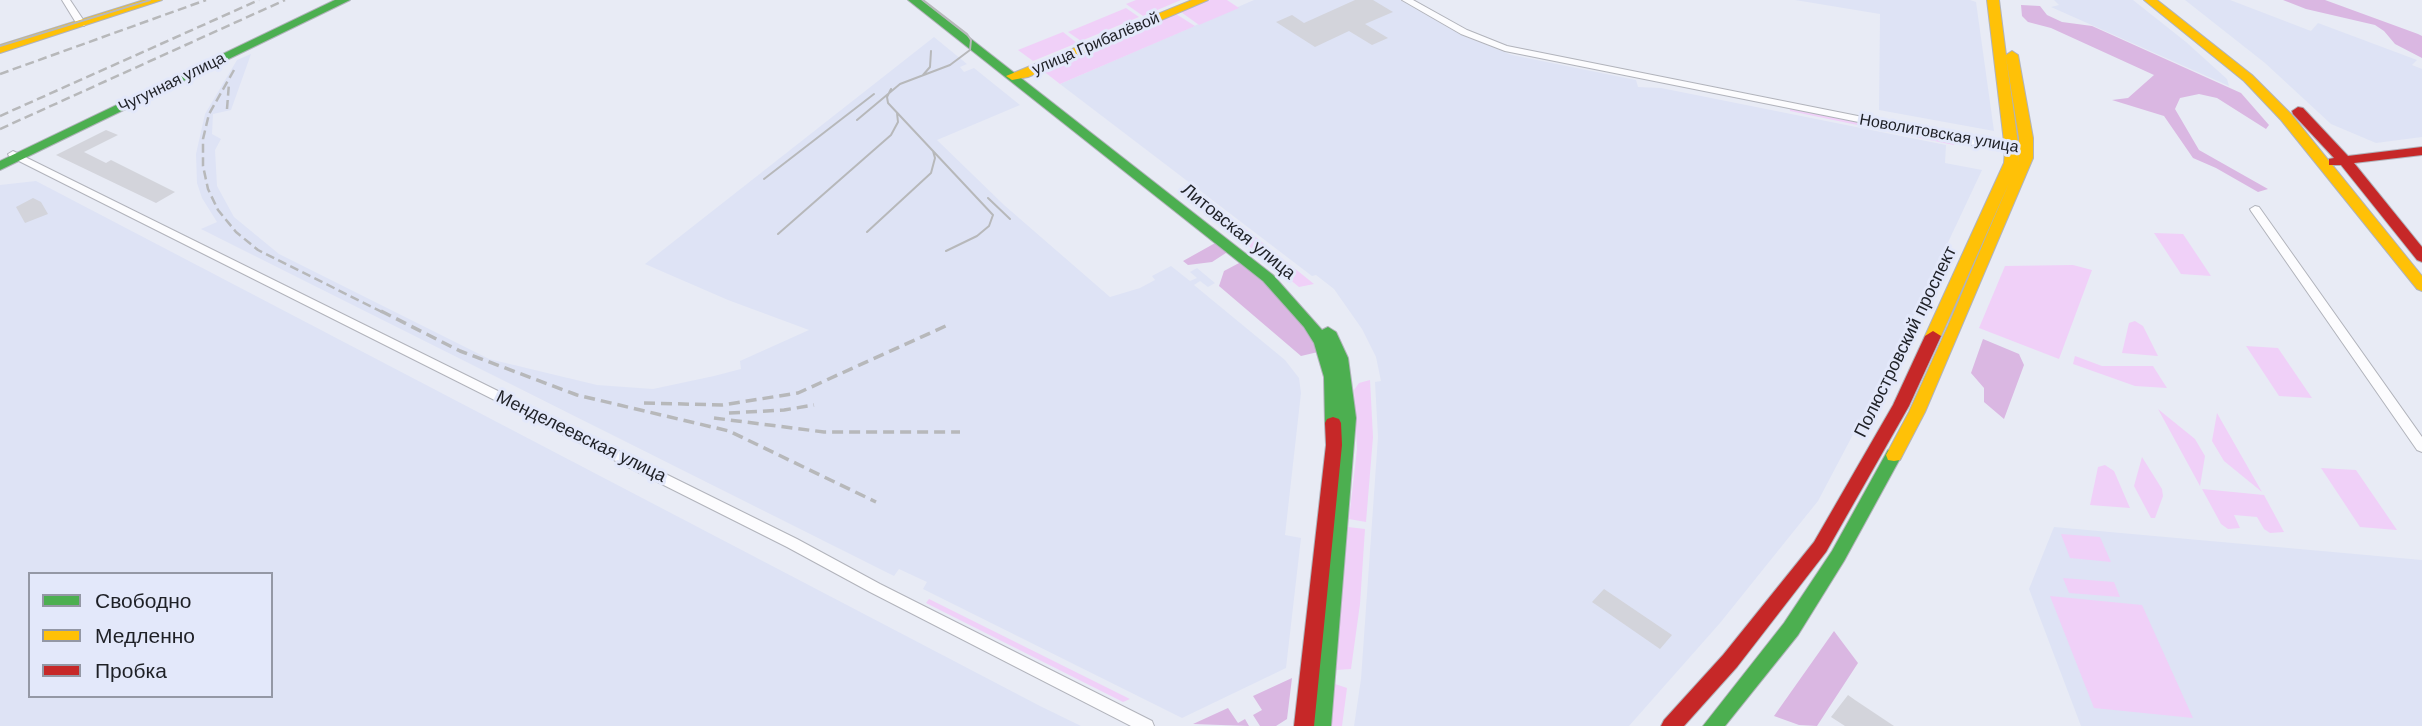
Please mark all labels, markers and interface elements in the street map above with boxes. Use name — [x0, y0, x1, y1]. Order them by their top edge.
street label: улица Грибалёвой — [1030, 9, 1162, 79]
street label: Чугунная улица — [116, 49, 228, 117]
street label: Новолитовская улица — [1858, 111, 2020, 157]
street label: Литовская улица — [1176, 179, 1300, 285]
street label: Полюстровский проспект — [1850, 243, 1962, 441]
street label: Менделеевская улица — [492, 386, 670, 488]
legend — [28, 572, 273, 698]
text: Свободно — [95, 589, 192, 612]
text: Медленно — [95, 624, 195, 647]
text: Пробка — [95, 659, 167, 682]

